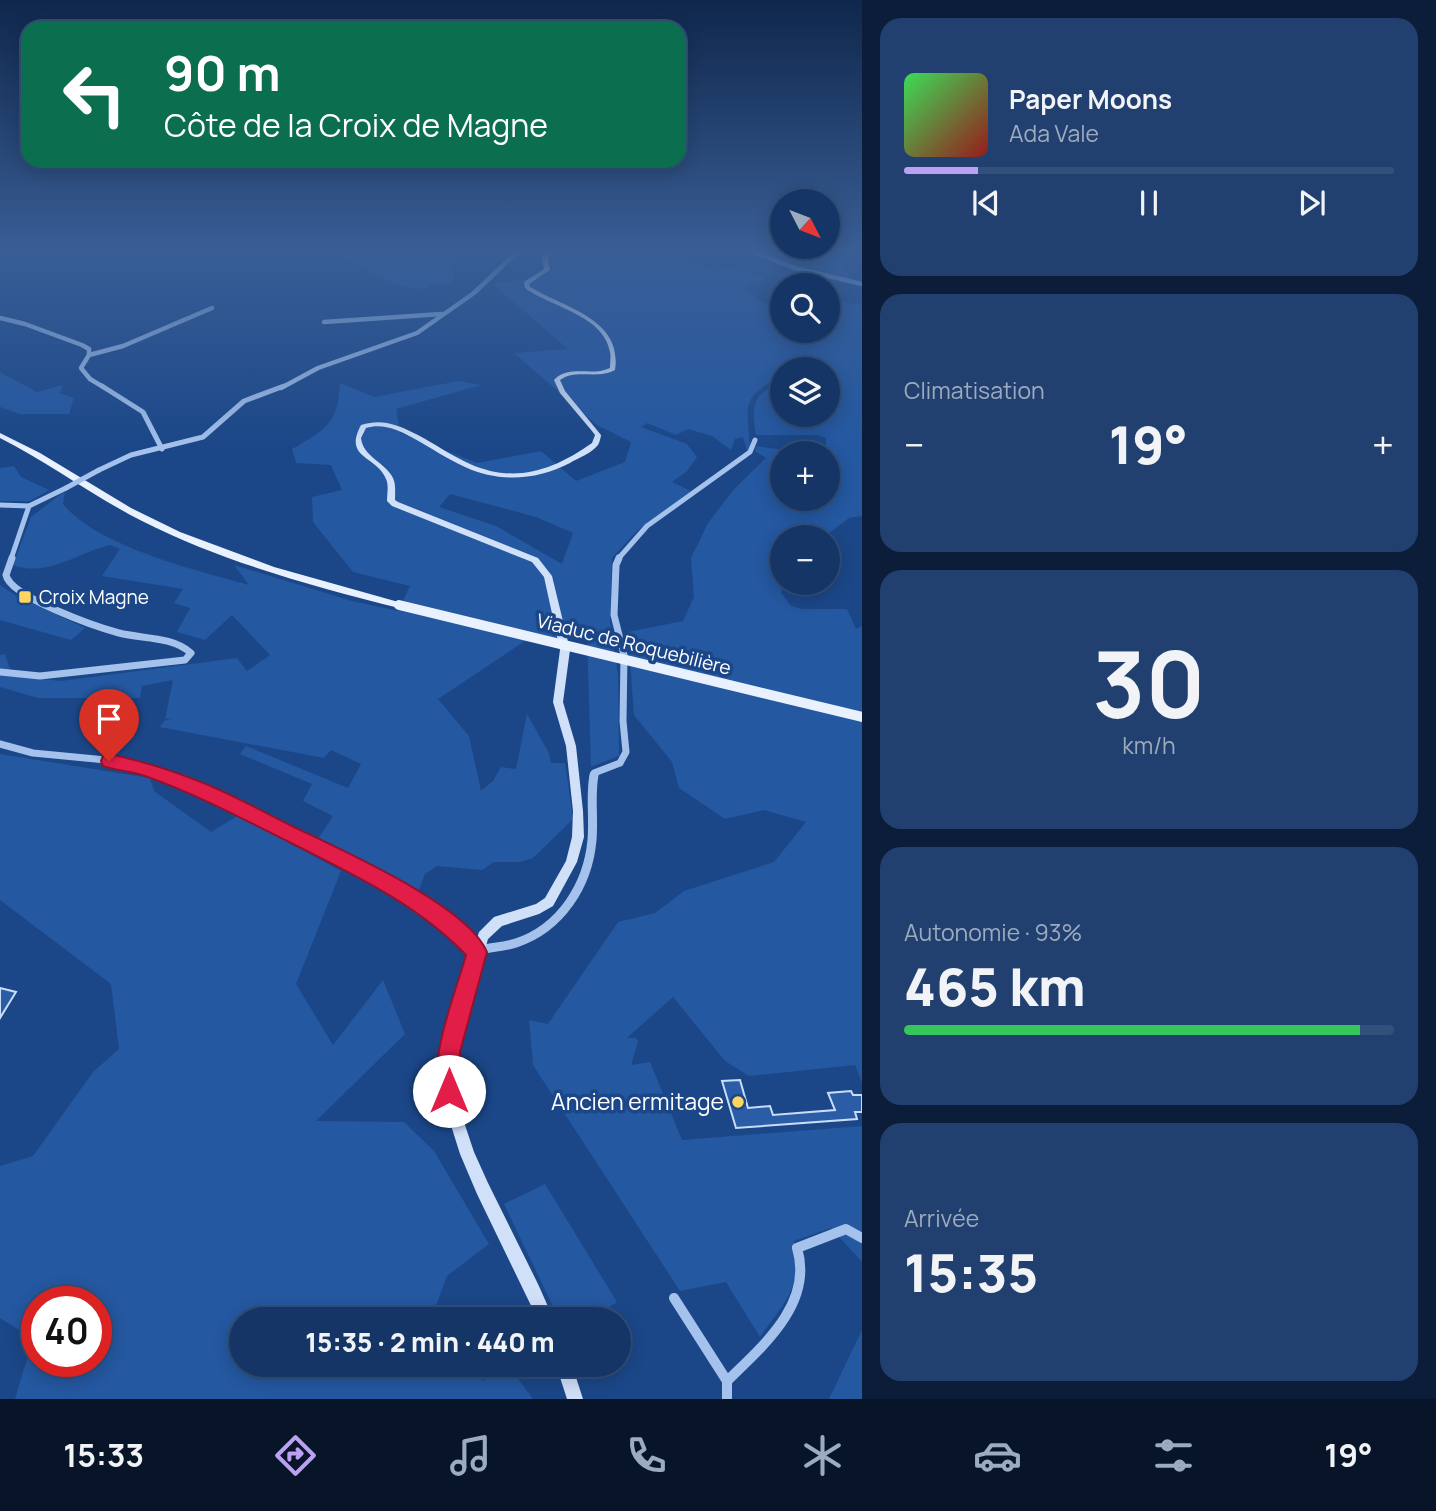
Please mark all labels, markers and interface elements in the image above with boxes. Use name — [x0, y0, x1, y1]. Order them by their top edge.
text: 90 m — [164, 39, 281, 106]
icon: left — [49, 49, 140, 140]
text: Paper Moons — [1009, 81, 1172, 117]
text: Côte de la Croix de Magne — [164, 103, 548, 147]
text: Ada Vale — [1009, 117, 1099, 149]
icon: previous — [967, 184, 1005, 222]
icon: pause — [1130, 184, 1168, 222]
icon: next — [1293, 184, 1331, 222]
north arrow — [770, 189, 840, 259]
map controls — [770, 189, 840, 595]
button: search — [770, 273, 840, 343]
button: layers — [770, 357, 840, 427]
text: Climatisation — [904, 374, 1045, 406]
text: 19° — [1109, 409, 1188, 480]
text: − — [904, 418, 925, 470]
text: + — [1372, 418, 1394, 470]
button: + — [770, 441, 840, 511]
button: − — [770, 525, 840, 595]
place label: Croix Magne — [39, 584, 149, 610]
marker: Croix Magne — [17, 589, 33, 605]
street label: Viaduc de Roquebilière — [534, 607, 734, 681]
text: 30 — [1093, 621, 1205, 745]
pin — [79, 689, 139, 761]
icon: arrive — [90, 700, 128, 738]
text: km/h — [1122, 729, 1176, 761]
text: Autonomie · 93% — [904, 916, 1082, 948]
text: 465 km — [904, 951, 1086, 1022]
position arrow — [412, 1054, 486, 1128]
place label: Ancien ermitage — [551, 1085, 724, 1117]
marker: Ancien ermitage — [730, 1094, 746, 1110]
text: Arrivée — [904, 1202, 979, 1234]
text: 15:35 — [904, 1237, 1038, 1308]
speed limit sign: 40 — [21, 1286, 112, 1377]
text: 15:35 · 2 min · 440 m — [305, 1324, 555, 1360]
icon: directions — [271, 1431, 320, 1480]
icon: music — [446, 1431, 495, 1480]
icon: phone — [622, 1431, 671, 1480]
icon: climate — [798, 1431, 847, 1480]
icon: car — [973, 1431, 1022, 1480]
icon: filters — [1149, 1431, 1198, 1480]
text: 15:33 — [63, 1433, 144, 1477]
text: 19° — [1324, 1433, 1373, 1477]

